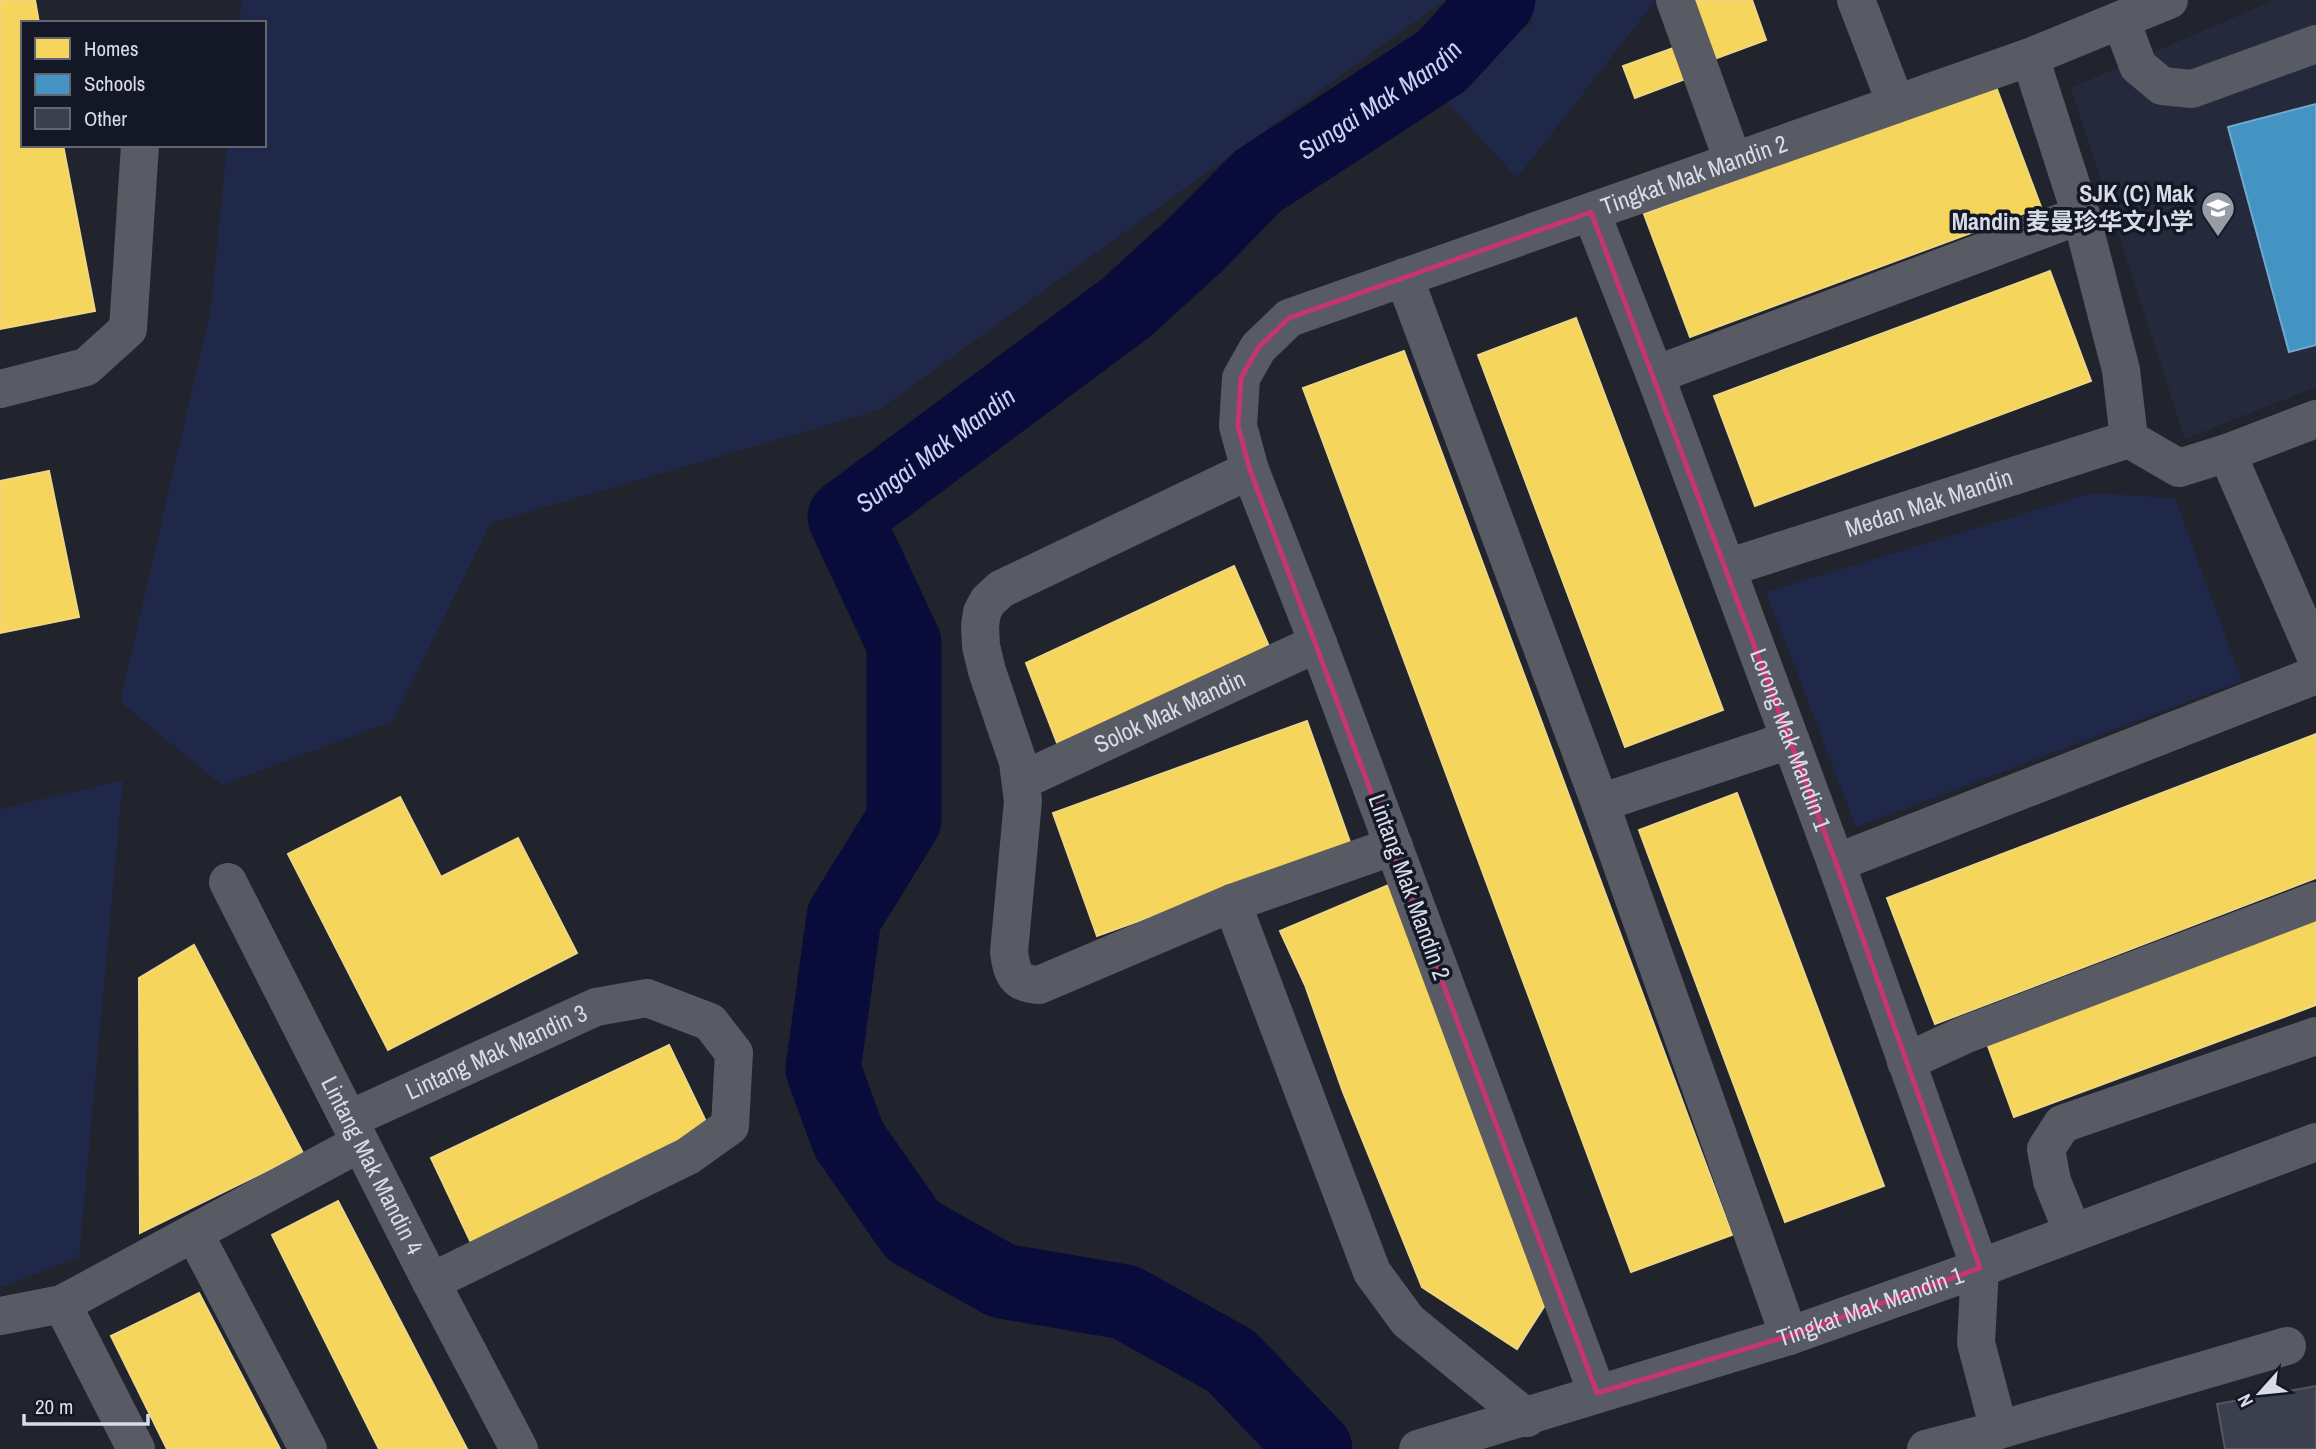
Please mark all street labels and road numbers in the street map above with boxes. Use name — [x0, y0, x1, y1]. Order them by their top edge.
street label: Tingkat Mak Mandin 2 — [1596, 127, 1791, 222]
street label: Medan Mak Mandin — [1841, 460, 2016, 544]
street label: Lorong Mak Mandin 1 — [1743, 644, 1840, 835]
street label: Solok Mak Mandin — [1089, 662, 1250, 760]
street label: Lintang Mak Mandin 2 — [1361, 789, 1458, 984]
street label: Lintang Mak Mandin 3 — [400, 996, 592, 1107]
street label: Lintang Mak Mandin 4 — [314, 1070, 431, 1260]
street label: Tingkat Mak Mandin 1 — [1773, 1258, 1967, 1354]

